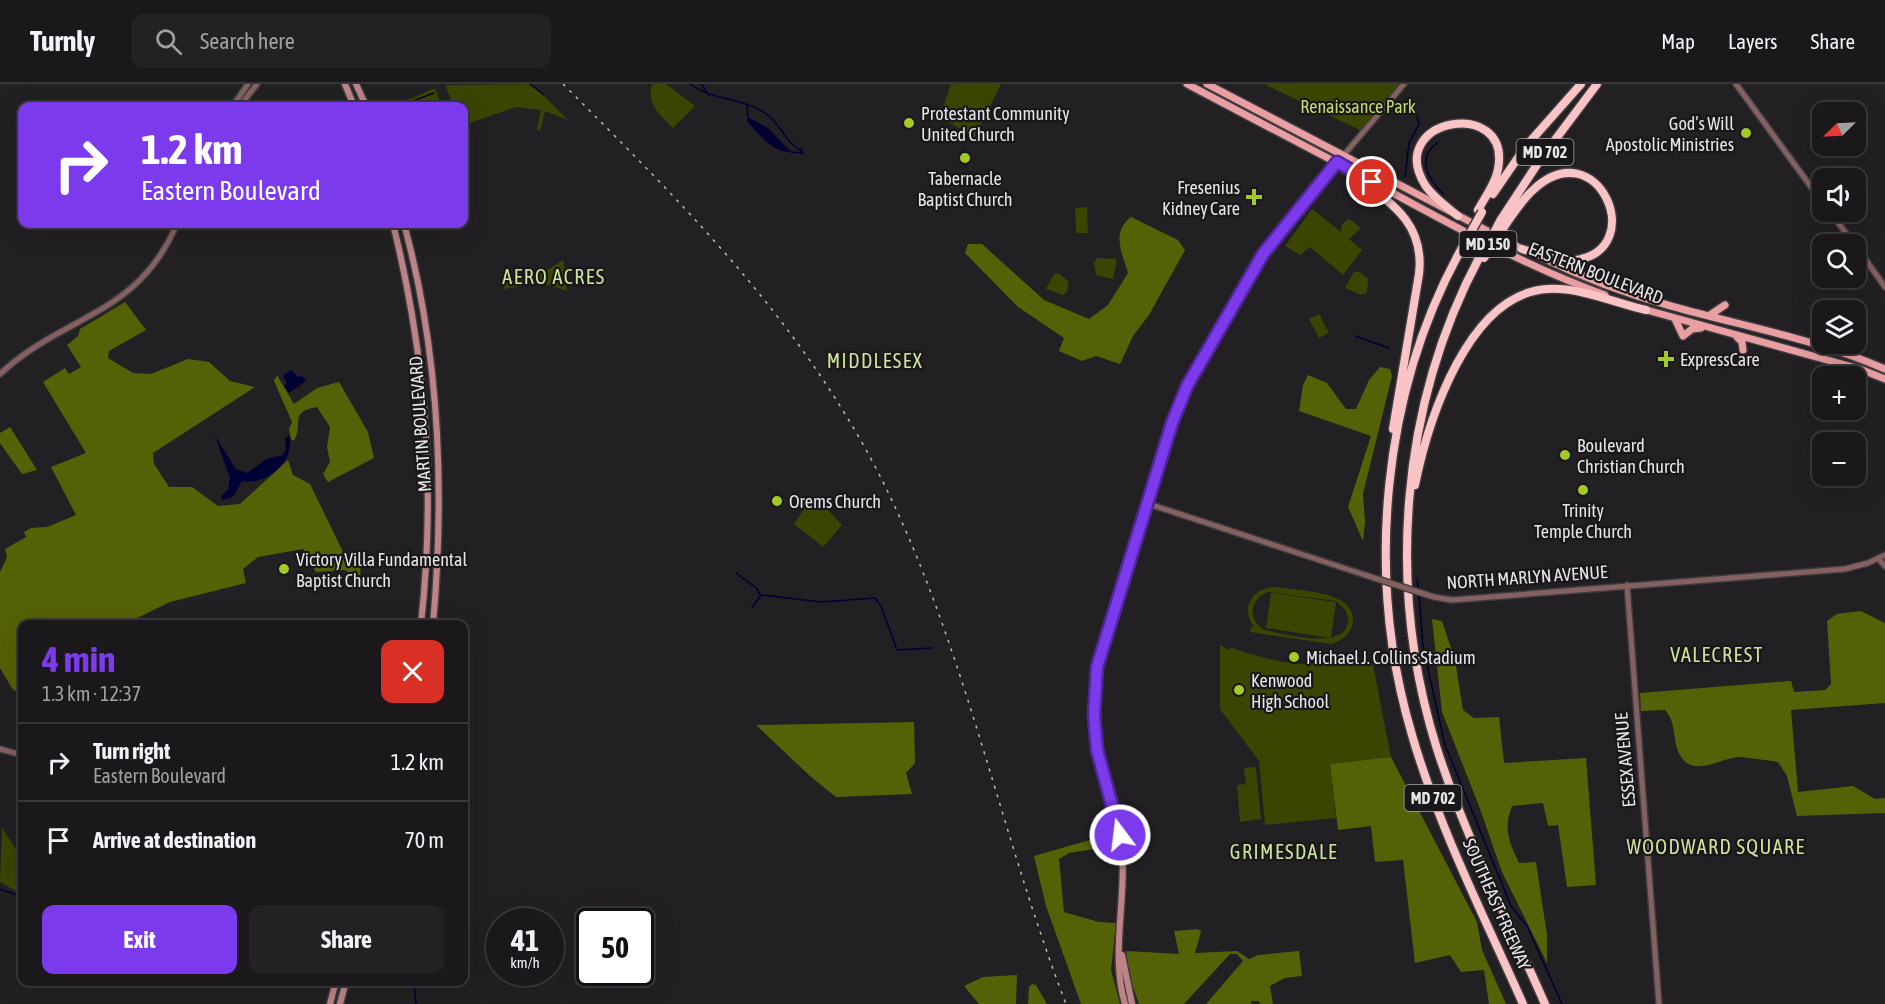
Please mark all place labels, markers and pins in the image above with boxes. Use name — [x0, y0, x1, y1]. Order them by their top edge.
place label: Protestant Community United Church — [921, 103, 1070, 145]
place label: God’s Will Apostolic Ministries — [1606, 113, 1734, 155]
marker: Protestant Community United Church — [902, 116, 916, 130]
marker: God’s Will Apostolic Ministries — [1739, 126, 1753, 140]
marker: Tabernacle Baptist Church — [958, 151, 972, 165]
pin — [1346, 156, 1397, 207]
place label: Tabernacle Baptist Church — [918, 168, 1013, 210]
place label: Fresenius Kidney Care — [1162, 177, 1240, 219]
marker: Fresenius Kidney Care — [1245, 188, 1263, 206]
place label: ExpressCare — [1680, 349, 1760, 370]
marker: ExpressCare — [1657, 350, 1675, 368]
place label: Boulevard Christian Church — [1577, 435, 1685, 477]
marker: Boulevard Christian Church — [1558, 448, 1572, 462]
marker: Trinity Temple Church — [1576, 483, 1590, 497]
place label: Orems Church — [789, 491, 881, 512]
marker: Orems Church — [770, 494, 784, 508]
place label: Trinity Temple Church — [1534, 500, 1632, 542]
place label: Victory Villa Fundamental Baptist Church — [296, 549, 467, 591]
marker: Victory Villa Fundamental Baptist Church — [277, 562, 291, 576]
place label: Michael J. Collins Stadium — [1306, 647, 1476, 668]
marker: Michael J. Collins Stadium — [1287, 650, 1301, 664]
place label: Kenwood High School — [1251, 670, 1329, 712]
marker: Kenwood High School — [1232, 683, 1246, 697]

